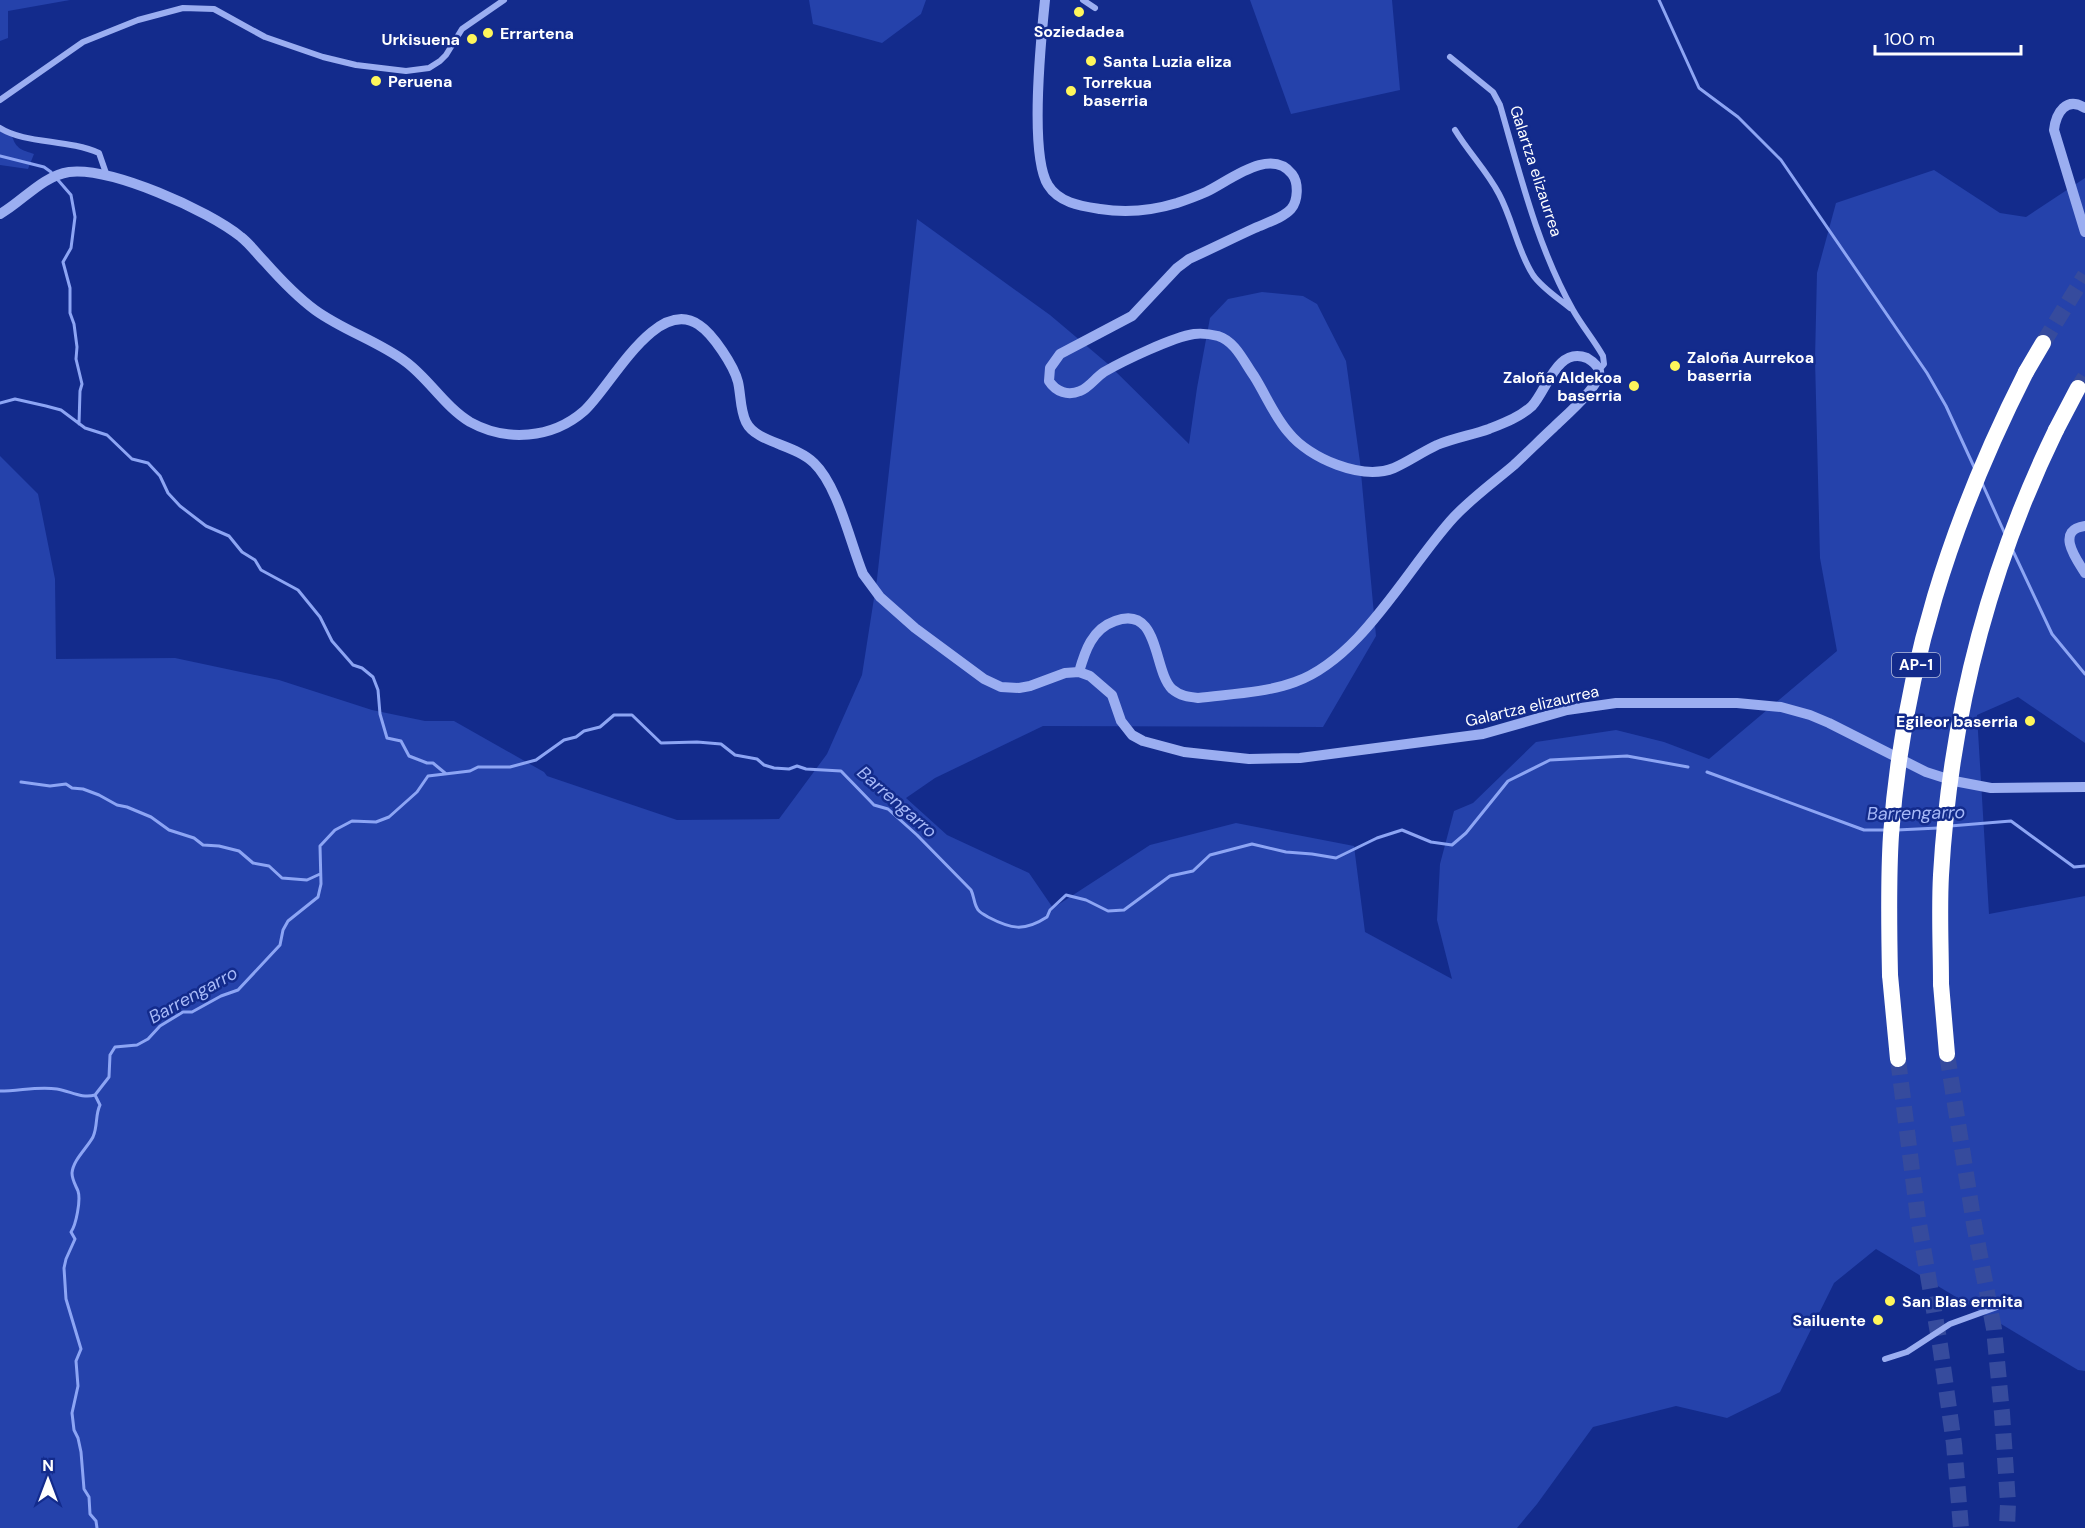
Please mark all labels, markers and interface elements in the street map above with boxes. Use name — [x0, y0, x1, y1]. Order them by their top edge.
marker: Soziedadea — [1072, 5, 1086, 19]
scale bar — [1875, 18, 2020, 56]
place label: Soziedadea — [1034, 21, 1124, 42]
place label: Errartena — [500, 23, 574, 44]
marker: Errartena — [481, 26, 495, 40]
text: 100 m — [1884, 27, 1935, 51]
place label: Urkisuena — [382, 29, 460, 50]
marker: Urkisuena — [465, 32, 479, 46]
place label: Santa Luzia eliza — [1103, 51, 1232, 72]
marker: Santa Luzia eliza — [1084, 54, 1098, 68]
place label: Peruena — [388, 71, 452, 92]
place label: Torrekua baserria — [1083, 72, 1152, 111]
marker: Peruena — [369, 74, 383, 88]
marker: Torrekua baserria — [1064, 84, 1078, 98]
street label: Galartza elizaurrea — [1505, 103, 1567, 239]
place label: Zaloña Aurrekoa baserria — [1687, 347, 1814, 386]
marker: Zaloña Aurrekoa baserria — [1668, 359, 1682, 373]
place label: Zaloña Aldekoa baserria — [1503, 367, 1622, 406]
marker: Zaloña Aldekoa baserria — [1627, 379, 1641, 393]
road number: AP-1 — [1892, 653, 1940, 677]
street label: Galartza elizaurrea — [1463, 680, 1601, 732]
place label: Egileor baserria — [1896, 711, 2018, 732]
marker: Egileor baserria — [2023, 714, 2037, 728]
water label: Barrengarro — [852, 761, 942, 843]
water label: Barrengarro — [1867, 800, 1965, 826]
water label: Barrengarro — [144, 961, 242, 1029]
place label: San Blas ermita — [1902, 1291, 2023, 1312]
marker: San Blas ermita — [1883, 1294, 1897, 1308]
place label: Sailuente — [1793, 1310, 1866, 1331]
marker: Sailuente — [1871, 1313, 1885, 1327]
north arrow — [18, 1450, 78, 1510]
text: N — [42, 1455, 54, 1476]

